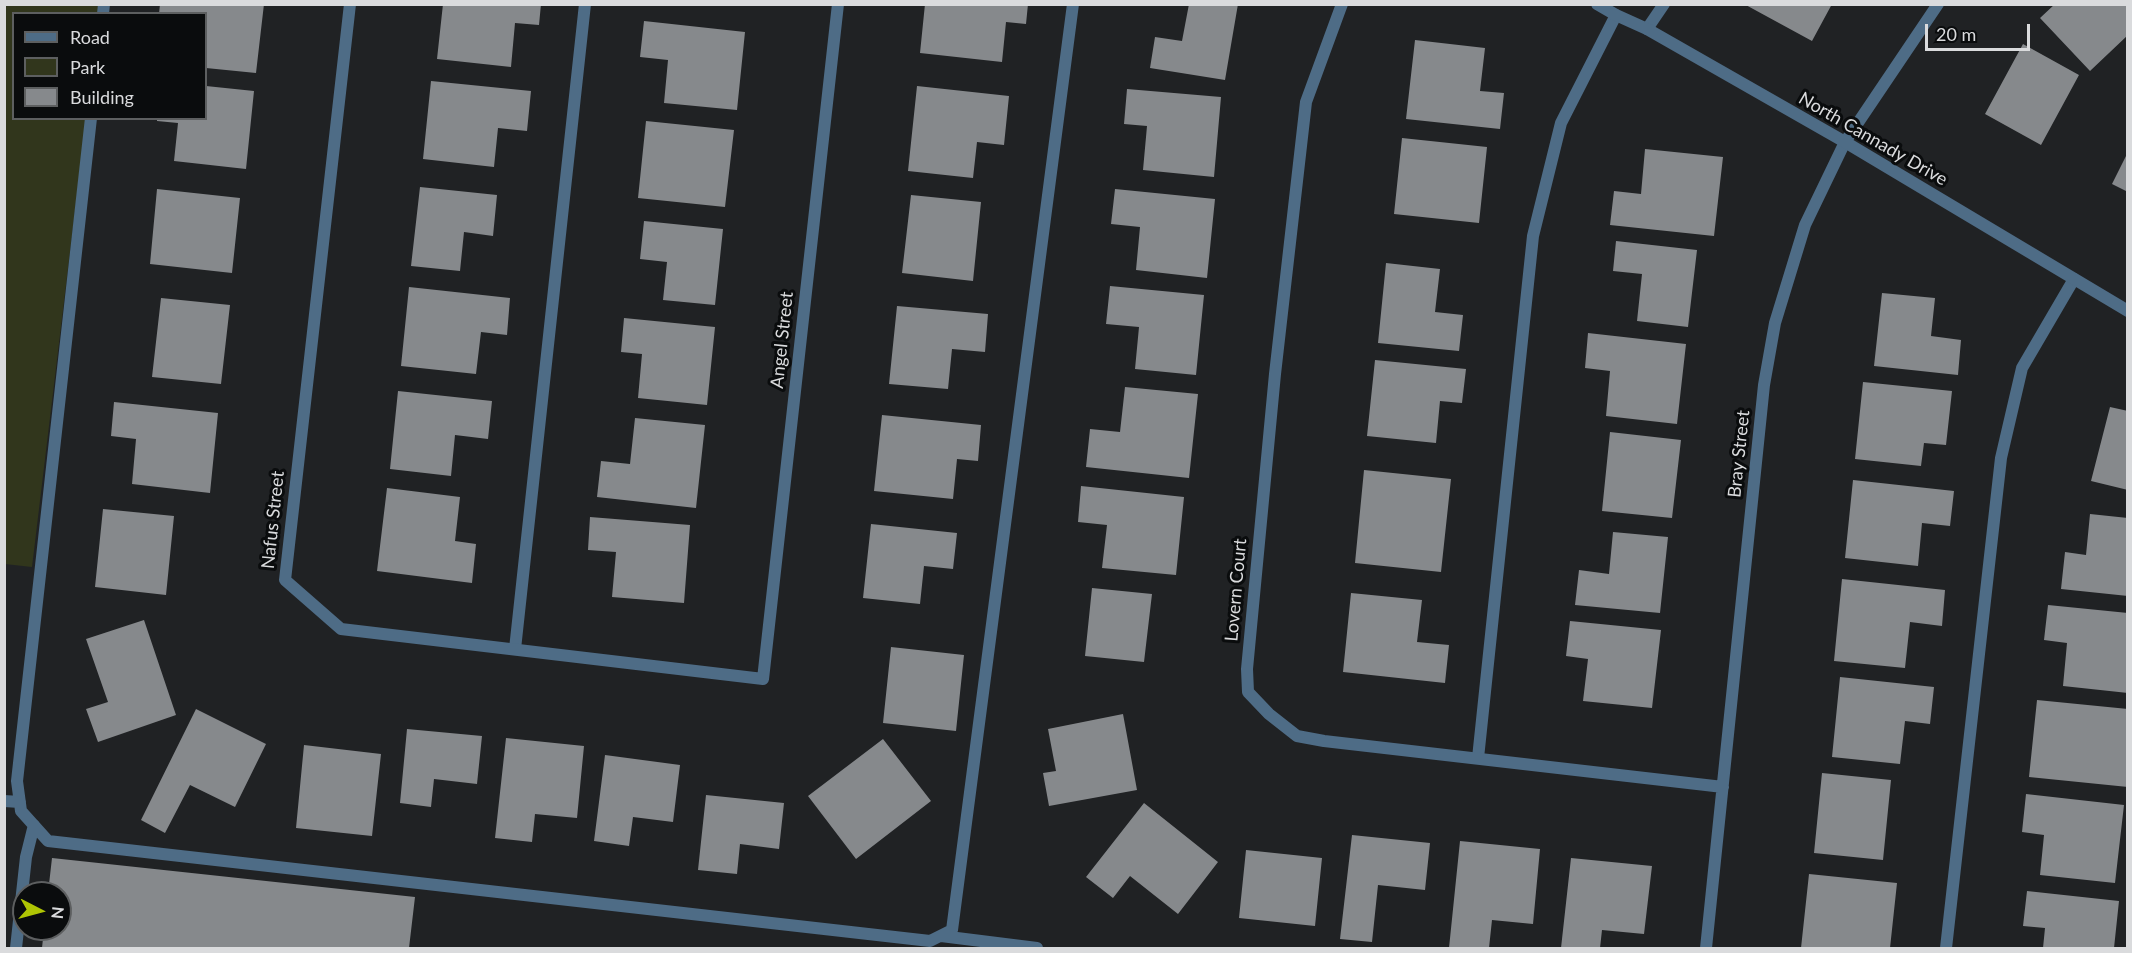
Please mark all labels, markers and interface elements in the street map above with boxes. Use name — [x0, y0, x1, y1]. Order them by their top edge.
legend — [12, 12, 207, 120]
scale bar — [1928, 12, 2033, 50]
text: 20 m — [1936, 23, 1976, 45]
text: Road — [70, 26, 110, 48]
text: Park — [70, 56, 105, 78]
text: Building — [70, 86, 134, 108]
street label: North Cannady Drive — [1795, 88, 1951, 190]
street label: Angel Street — [766, 291, 798, 389]
street label: Bray Street — [1724, 409, 1754, 499]
street label: Nafus Street — [257, 470, 289, 570]
street label: Lovern Court — [1221, 538, 1251, 642]
north arrow — [12, 881, 72, 941]
text: N — [48, 906, 69, 920]

